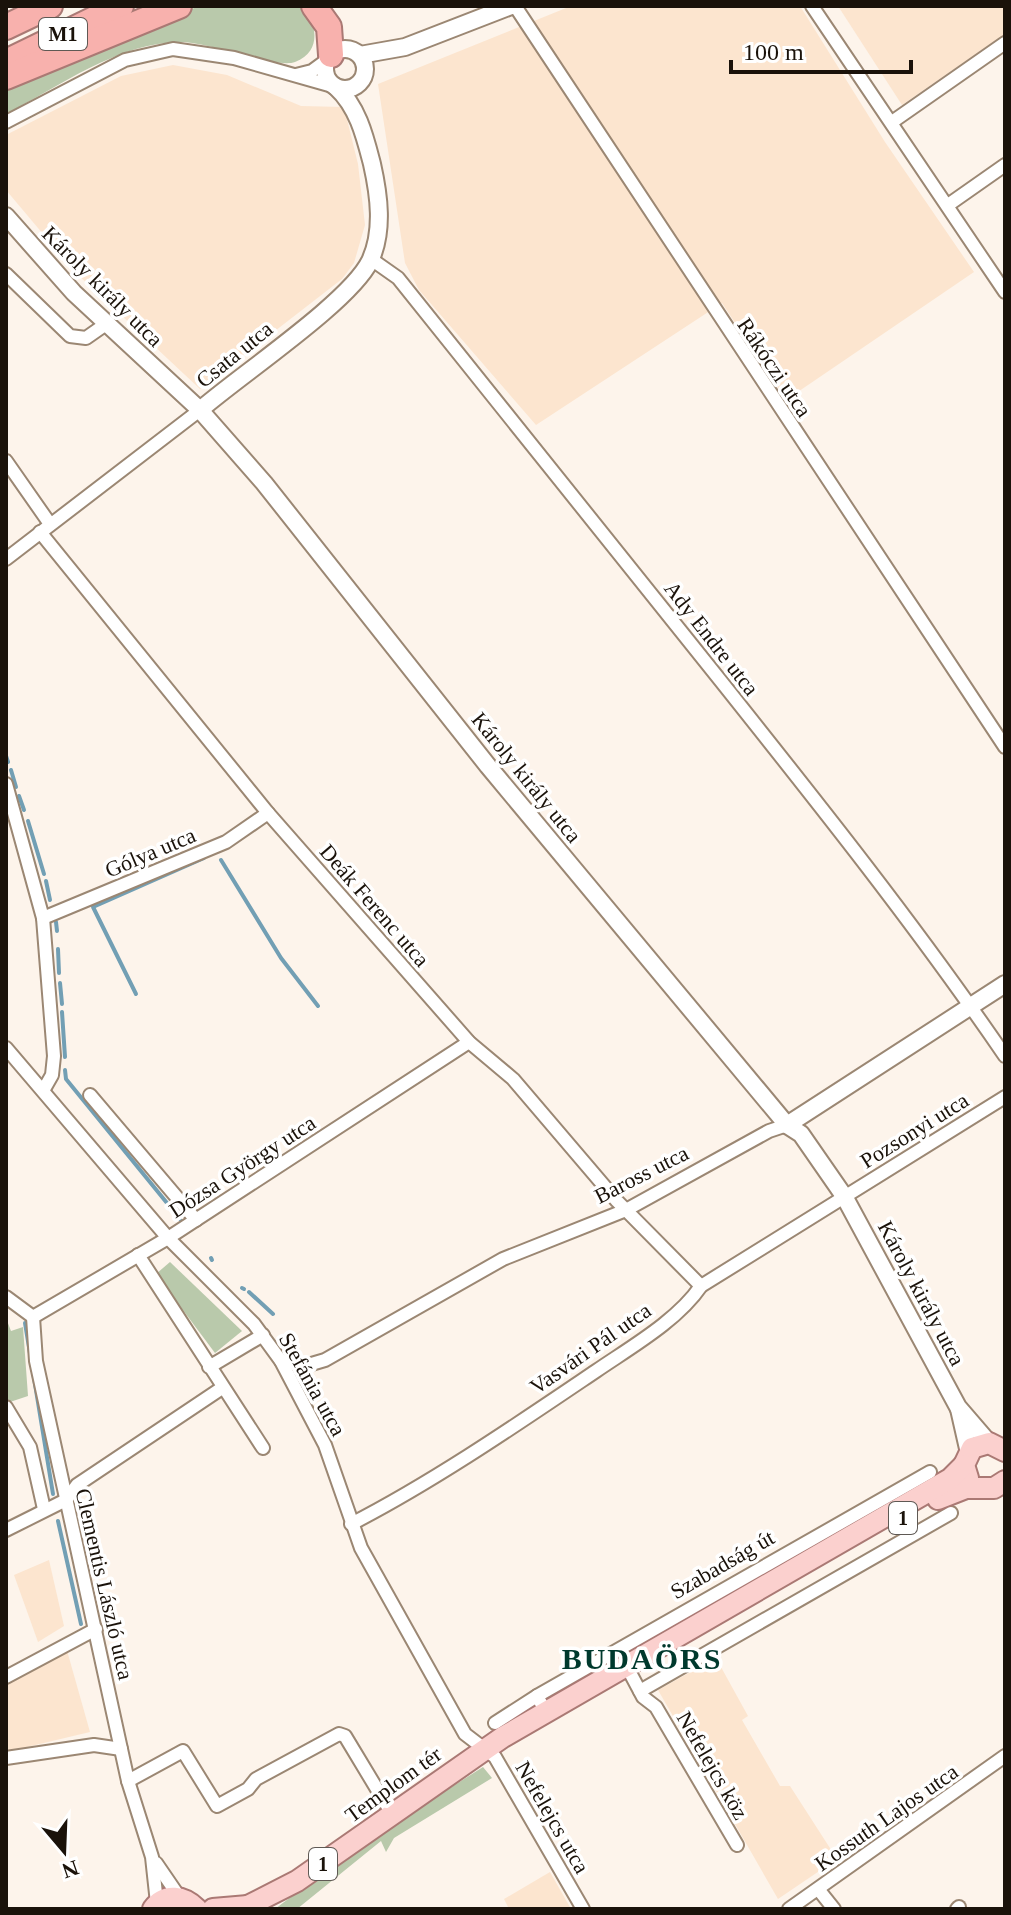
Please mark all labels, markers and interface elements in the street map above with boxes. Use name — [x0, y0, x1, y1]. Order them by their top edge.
road number: M1 — [39, 18, 87, 50]
scale bar — [731, 24, 911, 74]
text: 100 m — [743, 39, 804, 65]
street label: Károly király utca — [37, 221, 168, 352]
street label: Rákóczi utca — [732, 313, 817, 422]
street label: Csata utca — [191, 316, 278, 393]
street label: Ady Endre utca — [659, 576, 764, 701]
street label: Károly király utca — [467, 707, 587, 848]
street label: Gólya utca — [101, 822, 199, 883]
street label: Deák Ferenc utca — [315, 839, 435, 972]
street label: Pozsonyi utca — [856, 1087, 973, 1174]
street label: Dózsa György utca — [164, 1110, 320, 1223]
street label: Baross utca — [590, 1140, 693, 1209]
street label: Károly király utca — [873, 1217, 970, 1370]
street label: Vasvári Pál utca — [525, 1297, 656, 1399]
street label: Stefánia utca — [274, 1328, 351, 1440]
street label: Clementis László utca — [70, 1486, 139, 1682]
road number: 1 — [889, 1502, 917, 1534]
street label: Szabadság út — [666, 1525, 778, 1604]
district label: BUDAÖRS — [562, 1642, 722, 1675]
street label: Nefelejcs köz — [672, 1707, 754, 1824]
street label: Templom tér — [340, 1741, 447, 1828]
street label: Nefelejcs utca — [510, 1757, 595, 1878]
street label: Kossuth Lajos utca — [810, 1759, 963, 1876]
north arrow — [24, 1811, 104, 1891]
road number: 1 — [309, 1848, 337, 1880]
text: N — [59, 1855, 82, 1884]

